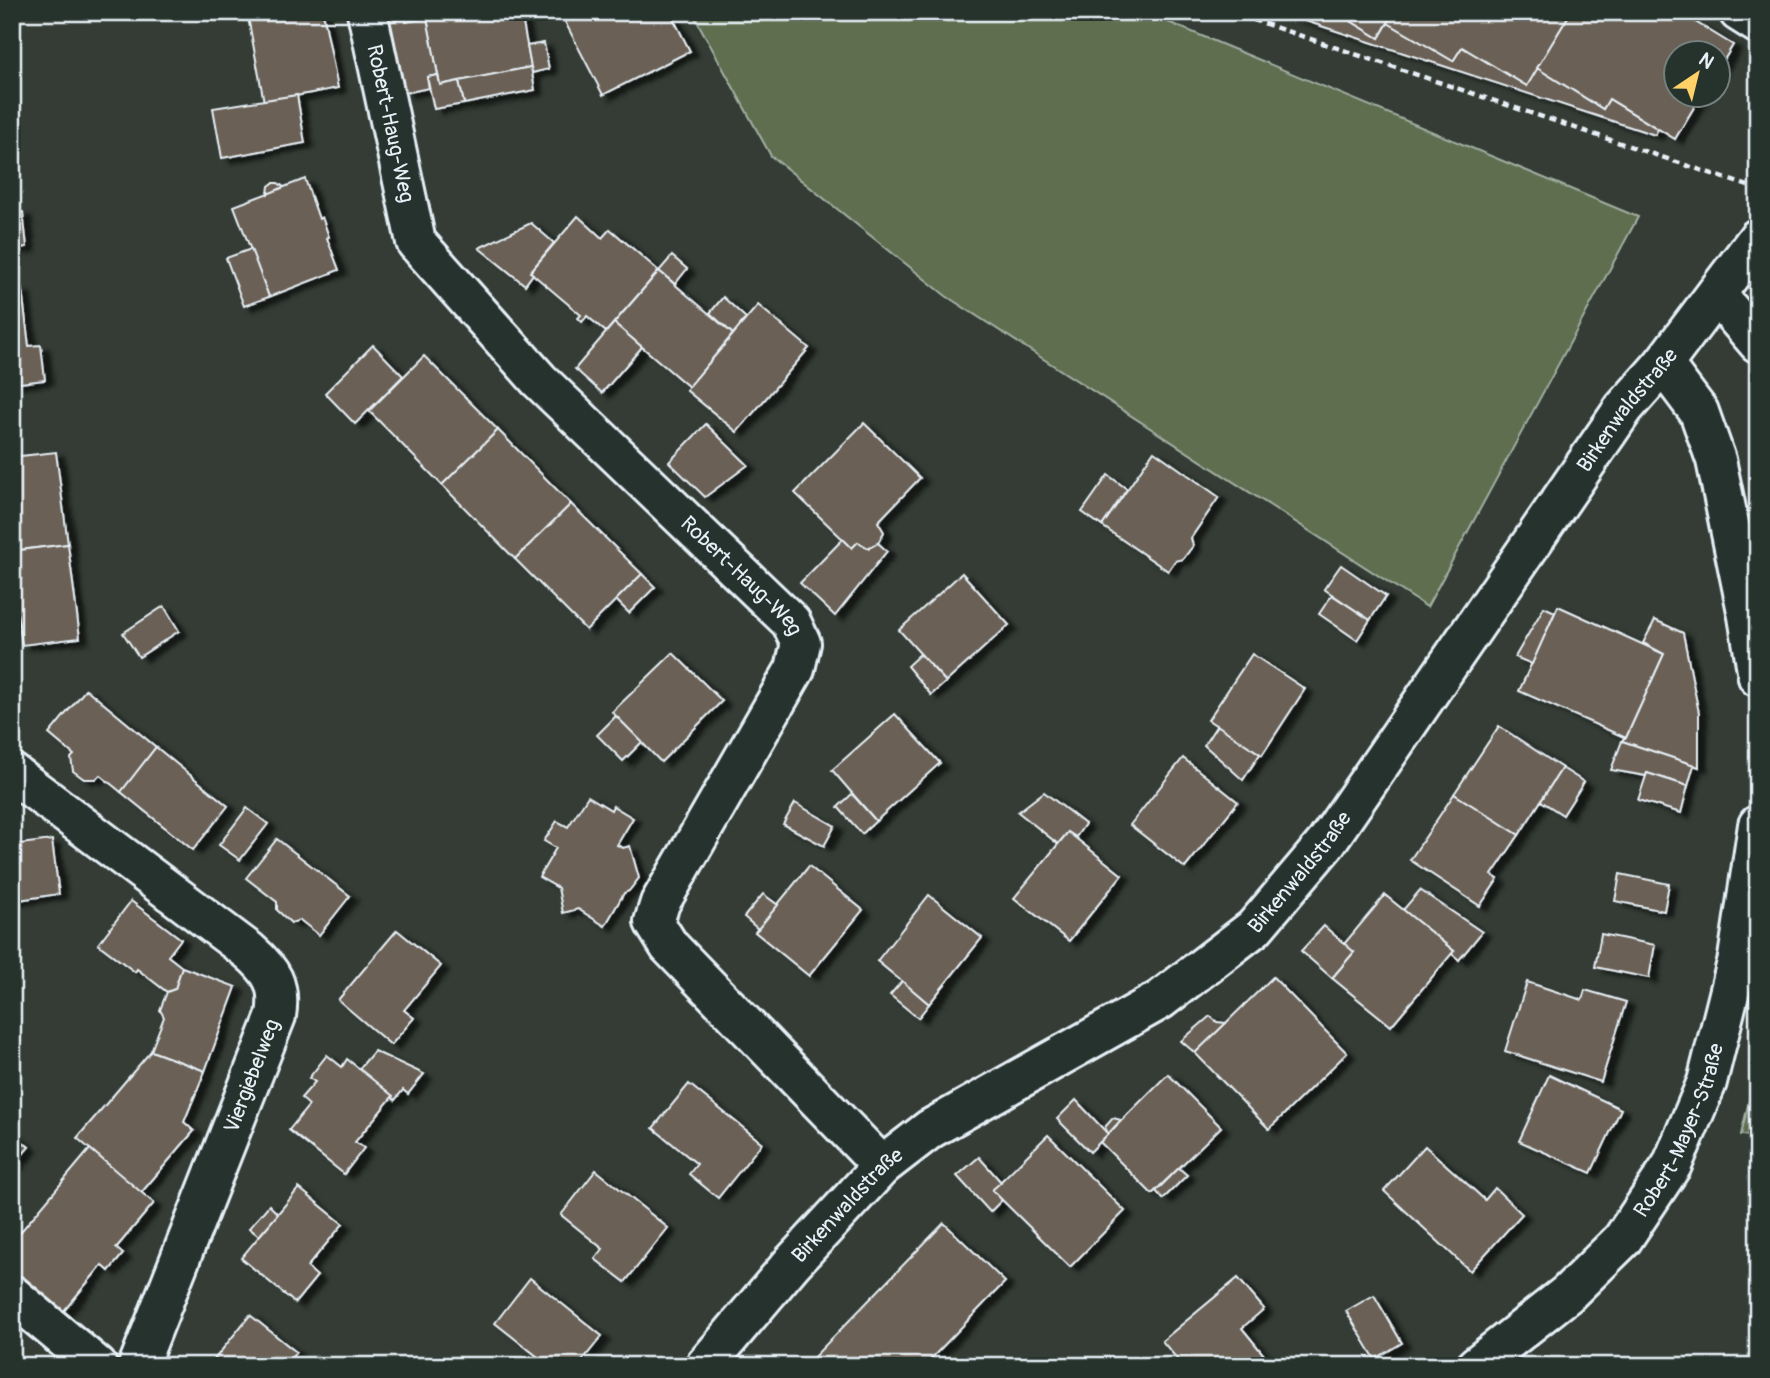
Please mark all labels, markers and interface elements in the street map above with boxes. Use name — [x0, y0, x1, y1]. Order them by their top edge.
north arrow — [1662, 38, 1732, 108]
street label: Robert-Haug-Weg — [361, 42, 421, 205]
text: N — [1694, 47, 1718, 74]
street label: Birkenwaldstraße — [1571, 342, 1684, 477]
street label: Robert-Haug-Weg — [675, 510, 809, 639]
street label: Birkenwaldstraße — [1242, 805, 1358, 939]
street label: Viergiebelweg — [218, 1015, 286, 1137]
street label: Robert-Mayer-Straße — [1628, 1040, 1730, 1222]
street label: Birkenwaldstraße — [786, 1141, 909, 1268]

